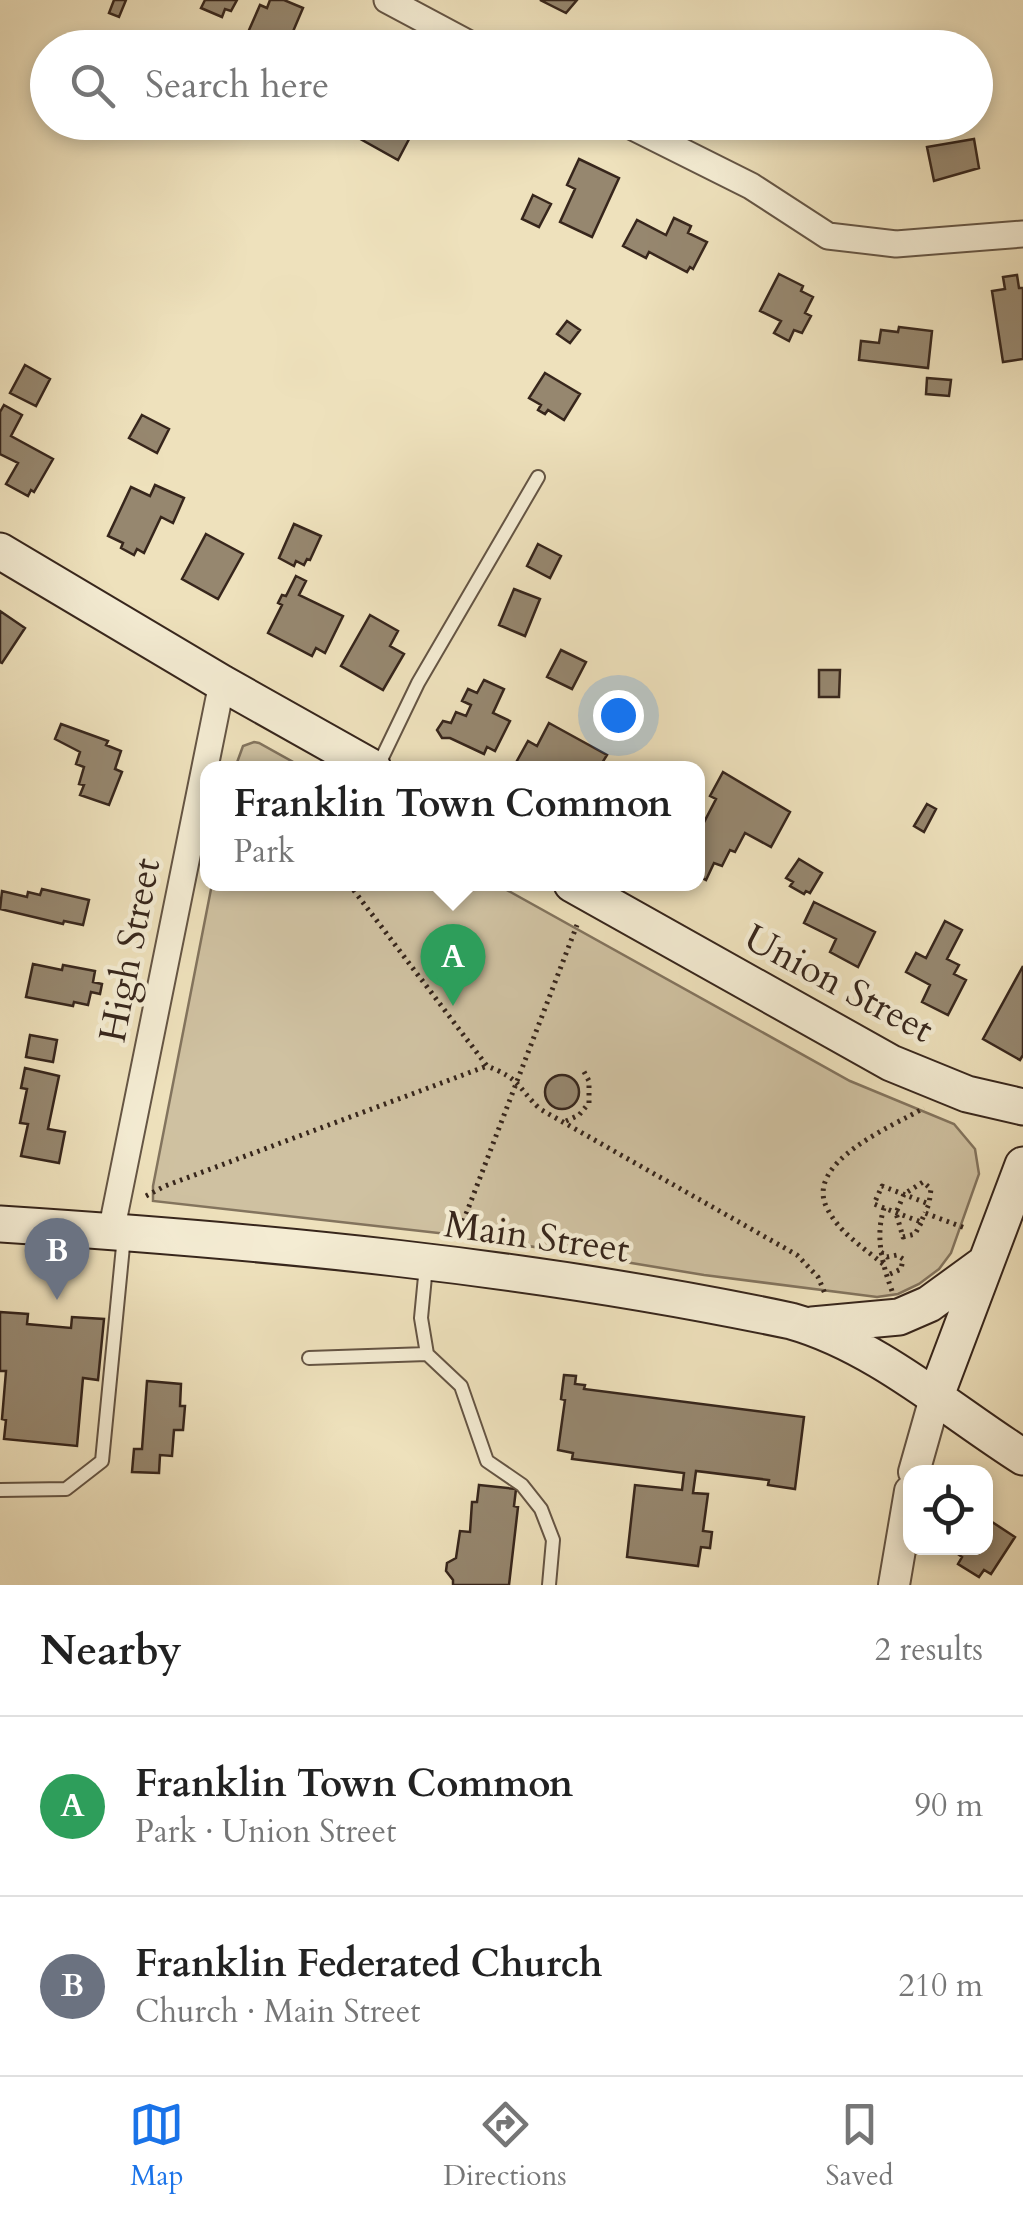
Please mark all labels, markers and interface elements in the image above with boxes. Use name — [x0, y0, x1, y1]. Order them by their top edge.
search box — [30, 30, 993, 140]
icon: search — [65, 58, 120, 113]
text: Search here — [145, 59, 329, 111]
your location — [593, 690, 644, 741]
popup — [200, 761, 705, 891]
text: Franklin Town Common — [233, 778, 672, 830]
text: Park — [233, 830, 295, 874]
street label: High Street — [87, 854, 173, 1047]
street label: Union Street — [735, 912, 942, 1055]
pin: A — [420, 924, 486, 1006]
street label: Main Street — [441, 1198, 633, 1276]
pin: B — [24, 1218, 90, 1300]
map controls — [903, 1465, 993, 1555]
button: locate — [903, 1465, 993, 1555]
text: Nearby — [40, 1622, 182, 1679]
text: 2 results — [875, 1628, 983, 1672]
text: Franklin Town Common — [135, 1758, 573, 1810]
text: A — [60, 1784, 85, 1828]
text: 90 m — [915, 1784, 983, 1828]
text: Park · Union Street — [135, 1810, 396, 1854]
text: Franklin Federated Church — [135, 1938, 603, 1990]
text: B — [61, 1964, 84, 2008]
text: 210 m — [898, 1964, 983, 2008]
text: Church · Main Street — [135, 1990, 420, 2034]
tab: Map — [129, 2097, 184, 2195]
tab: Directions — [443, 2097, 567, 2195]
tab: Saved — [826, 2097, 894, 2195]

